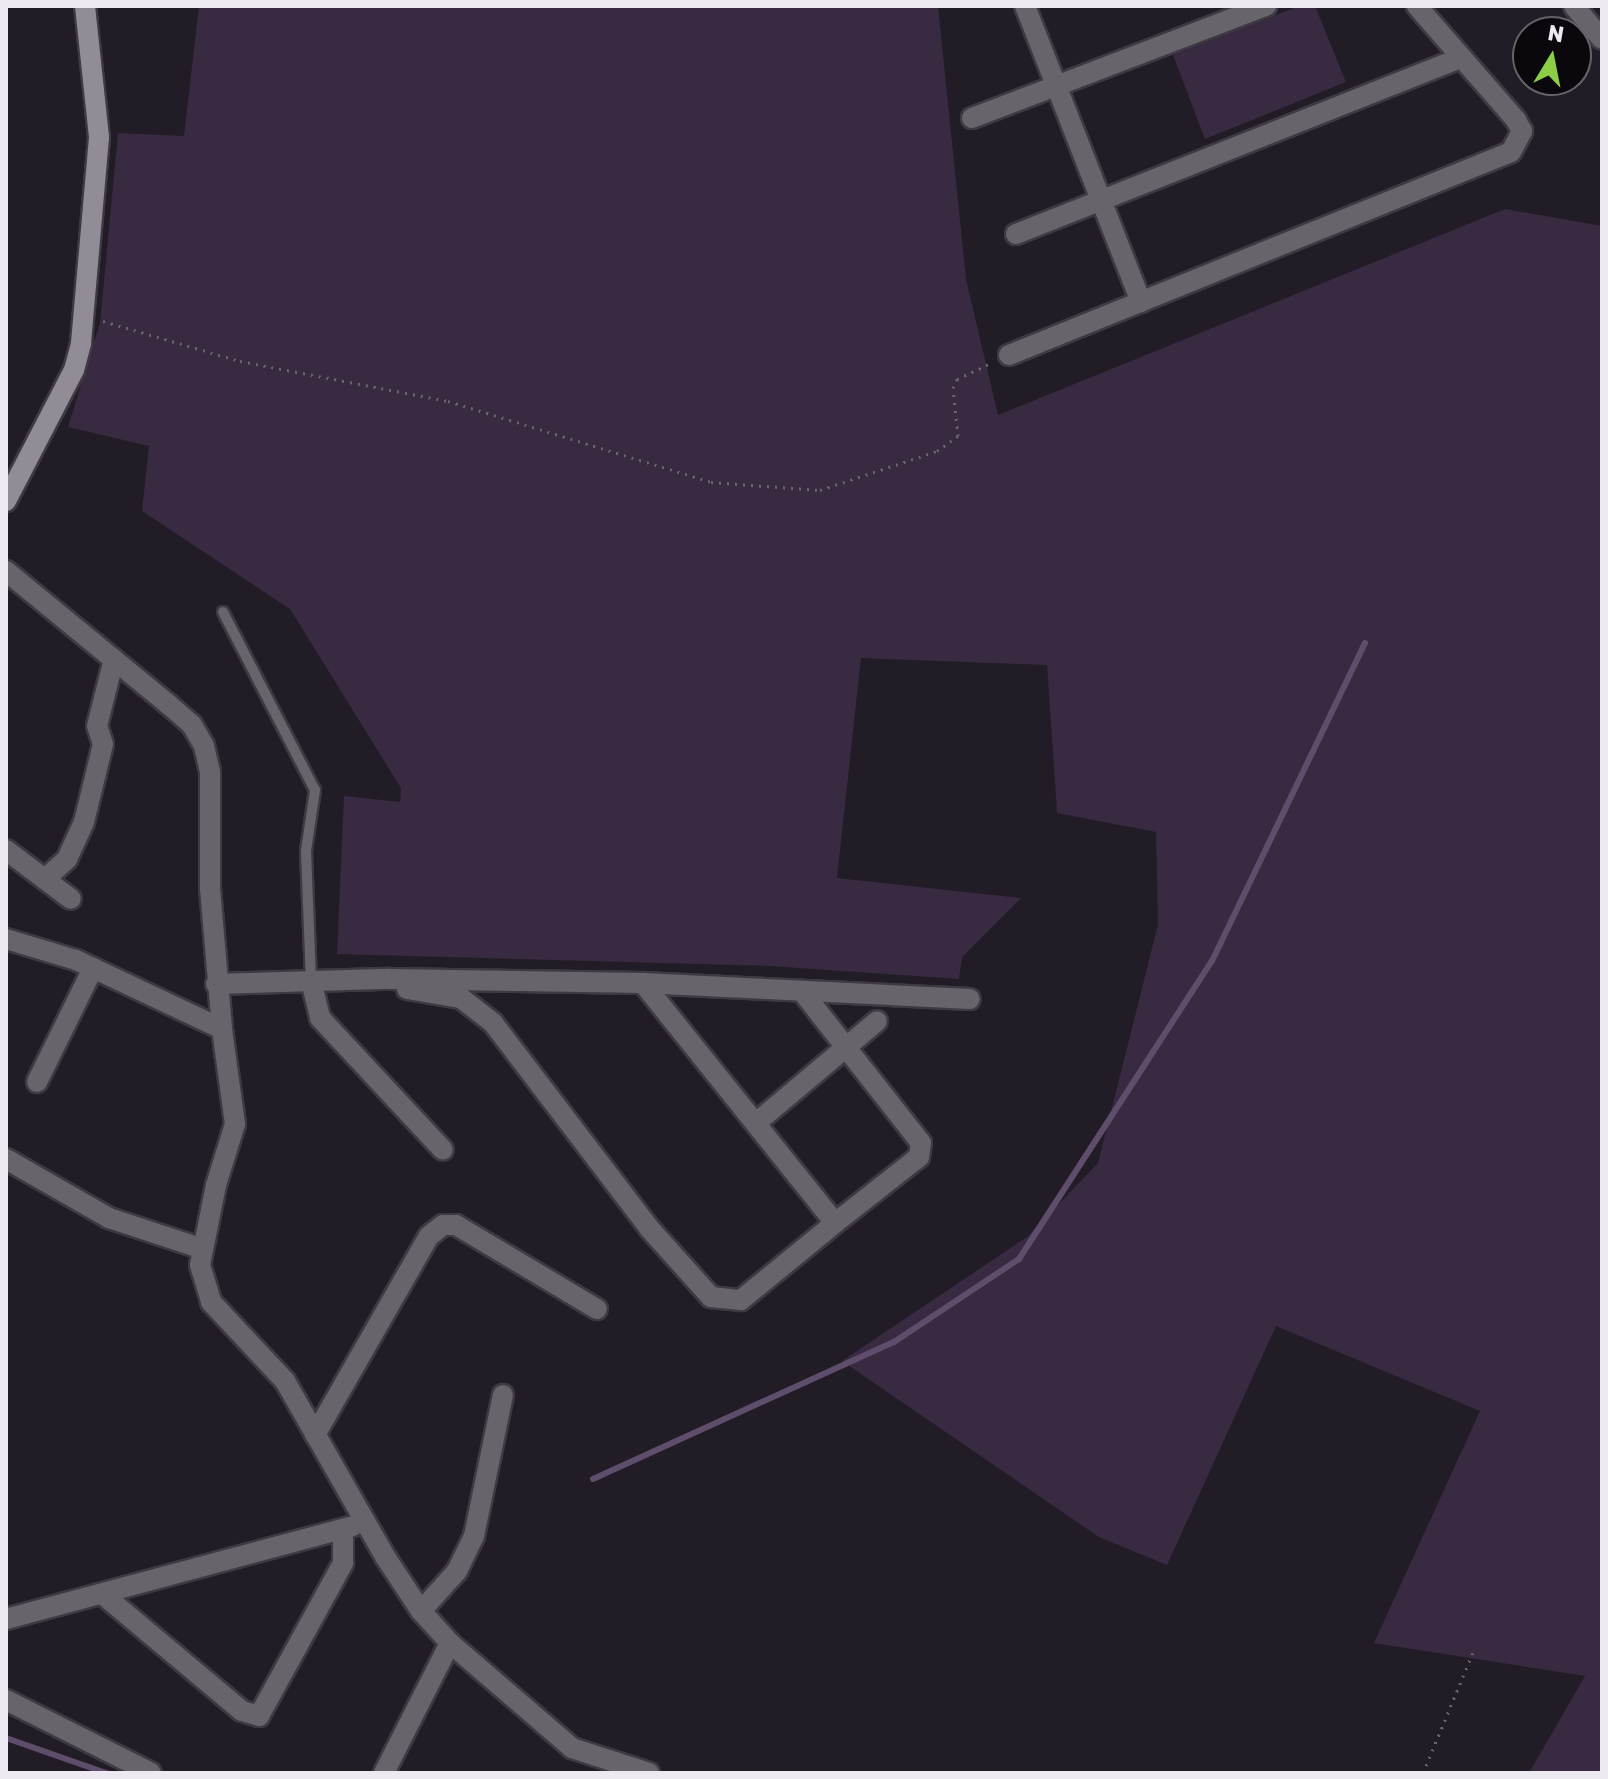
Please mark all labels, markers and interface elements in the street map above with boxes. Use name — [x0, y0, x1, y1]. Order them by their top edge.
north arrow — [1512, 16, 1592, 96]
text: N — [1546, 19, 1566, 49]

